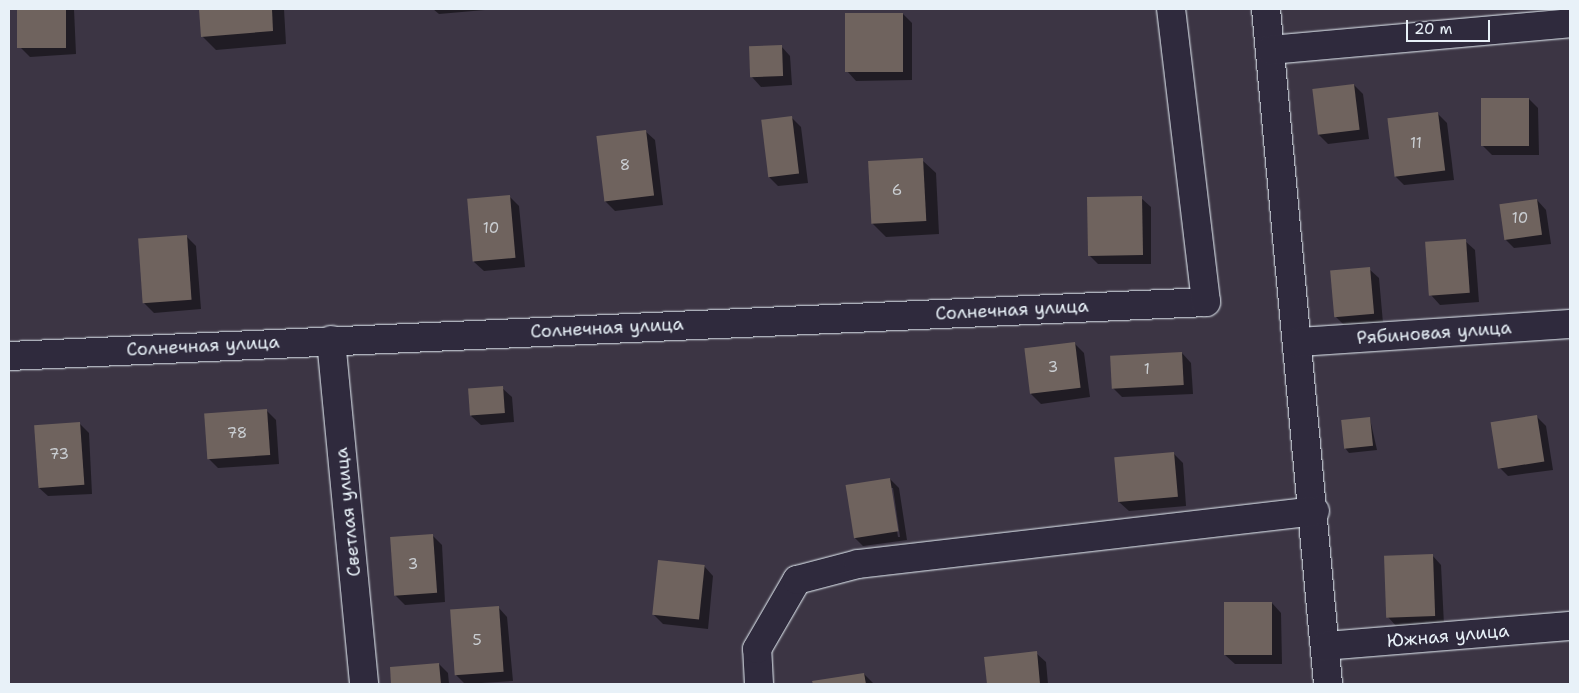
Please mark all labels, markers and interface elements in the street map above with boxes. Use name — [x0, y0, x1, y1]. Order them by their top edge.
scale bar — [1409, 10, 1493, 42]
text: 20 m — [1414, 19, 1453, 39]
house number: 11 — [1410, 135, 1422, 153]
house number: 8 — [620, 157, 630, 175]
house number: 6 — [892, 182, 902, 200]
house number: 10 — [1512, 210, 1528, 228]
house number: 10 — [483, 220, 499, 238]
street label: Солнечная улица — [935, 295, 1089, 325]
street label: Солнечная улица — [530, 313, 684, 343]
street label: Рябиновая улица — [1356, 317, 1512, 349]
street label: Солнечная улица — [126, 331, 280, 361]
house number: 3 — [1048, 359, 1058, 377]
house number: 1 — [1144, 361, 1150, 379]
house number: 78 — [227, 425, 247, 443]
house number: 73 — [49, 446, 69, 464]
street label: Светлая улица — [330, 446, 366, 578]
house number: 3 — [408, 556, 418, 574]
street label: Южная улица — [1386, 620, 1510, 652]
house number: 5 — [472, 632, 482, 650]

